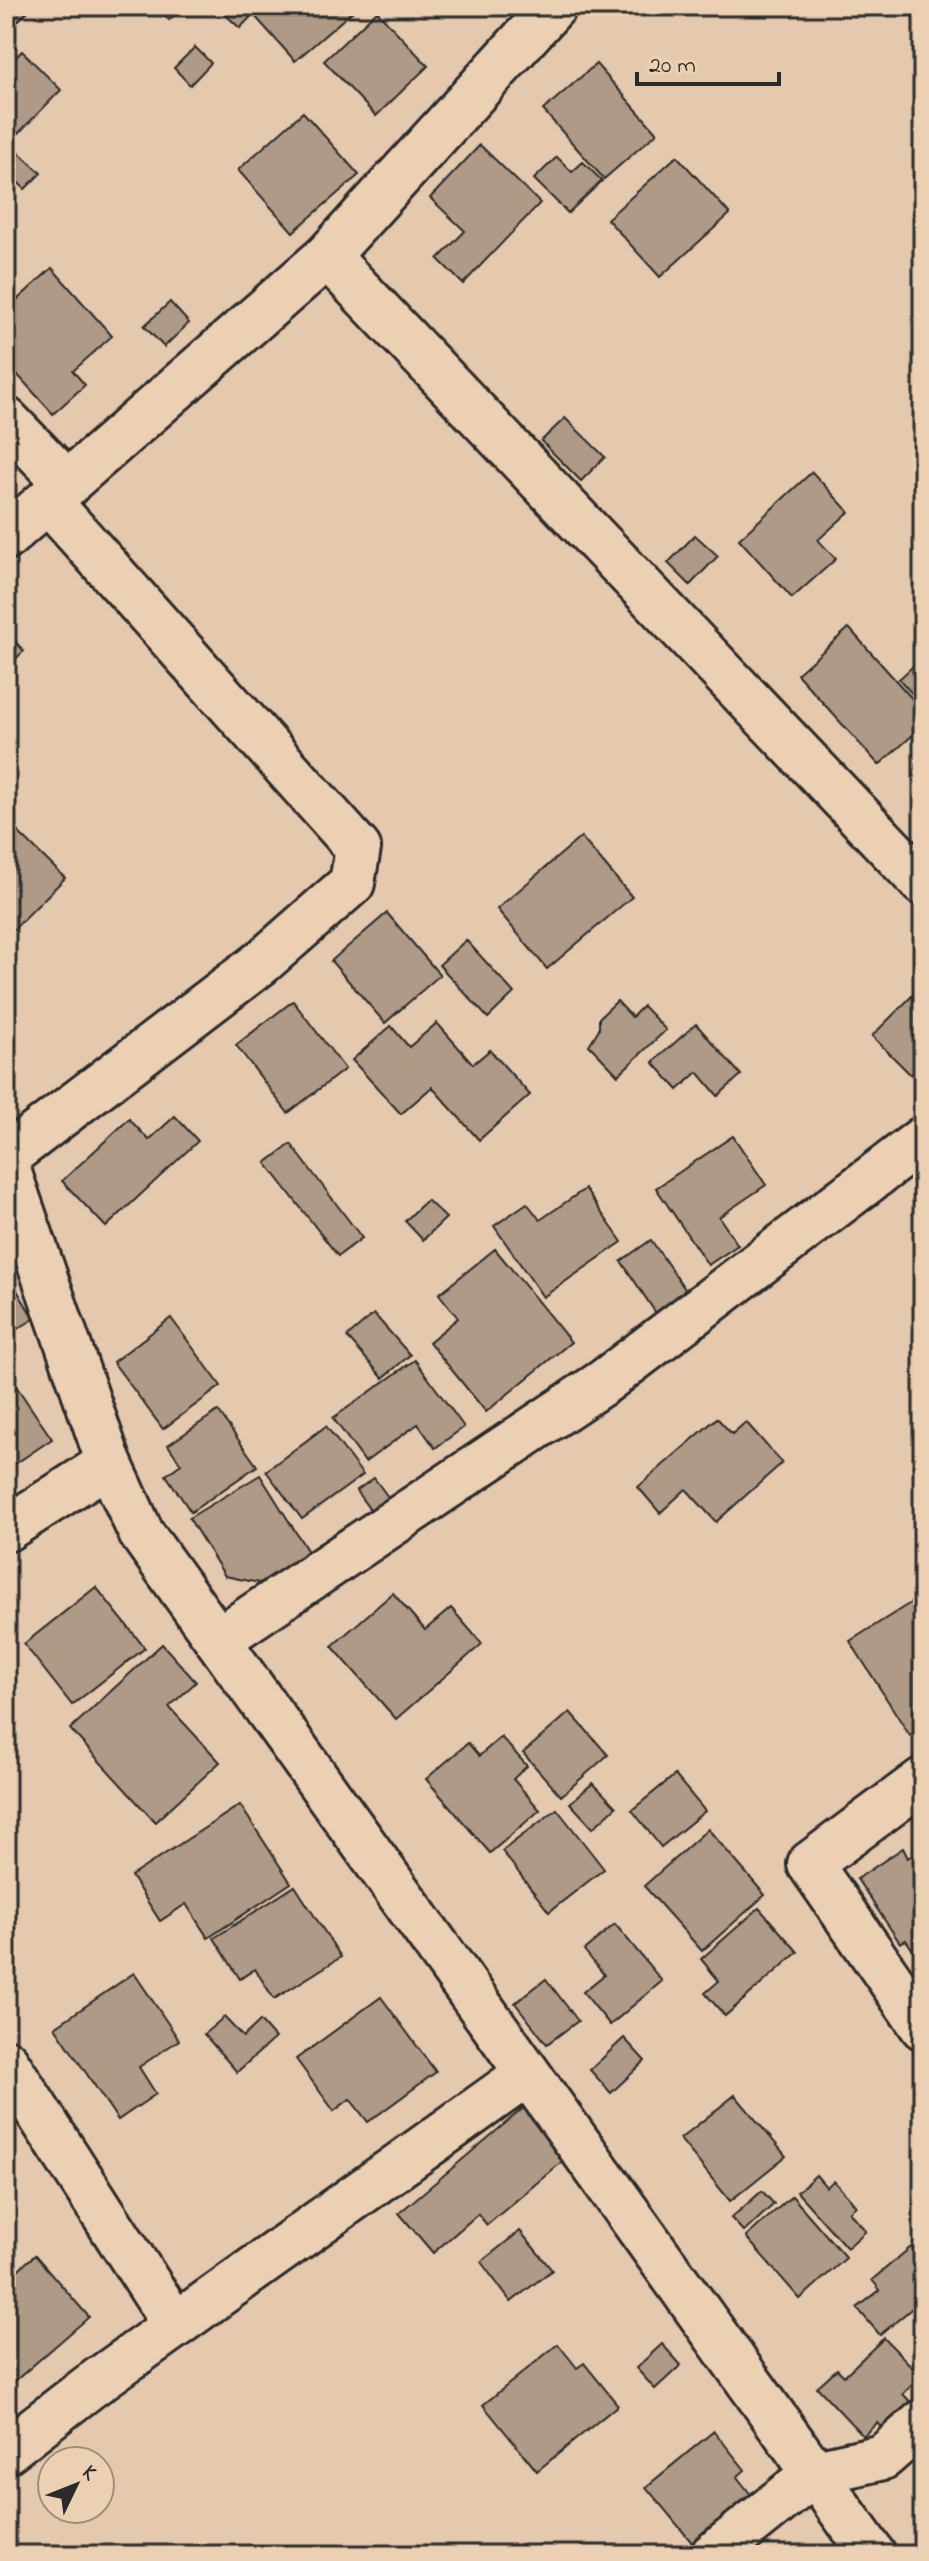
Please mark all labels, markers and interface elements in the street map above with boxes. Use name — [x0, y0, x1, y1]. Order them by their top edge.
scale bar — [637, 36, 779, 86]
text: 20 m — [649, 49, 696, 84]
north arrow — [36, 2445, 116, 2525]
text: K — [73, 2459, 105, 2489]

